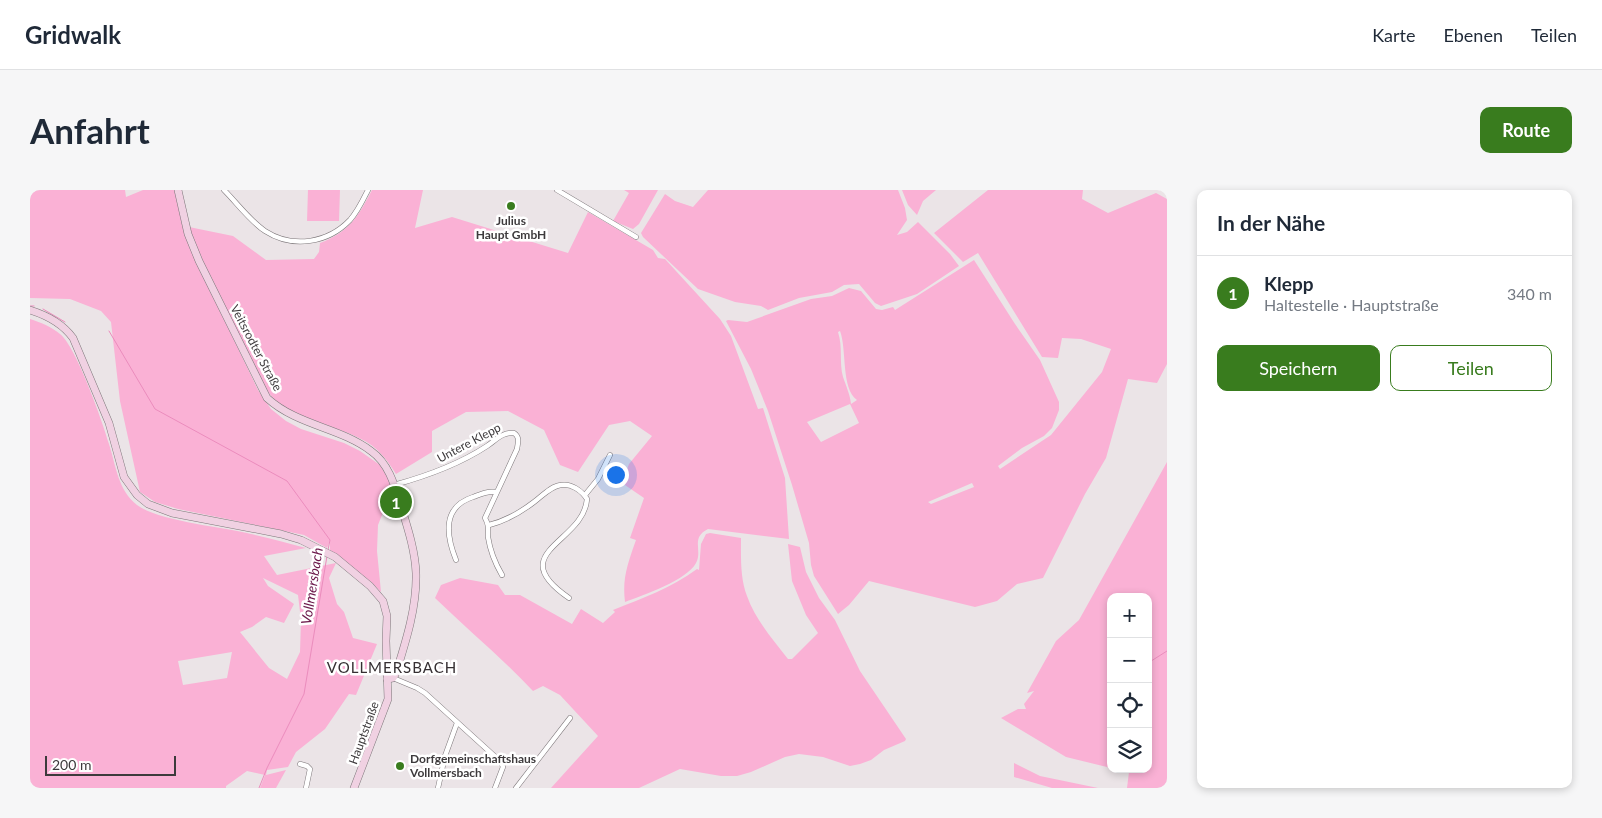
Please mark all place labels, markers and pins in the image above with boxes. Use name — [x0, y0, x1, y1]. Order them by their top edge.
marker: Julius Haupt GmbH — [505, 200, 517, 212]
place label: Julius Haupt GmbH — [476, 213, 546, 242]
pin: 1 — [380, 483, 412, 521]
place label: Dorfgemeinschaftshaus Vollmersbach — [409, 751, 536, 780]
marker: Dorfgemeinschaftshaus Vollmersbach — [394, 760, 406, 772]

